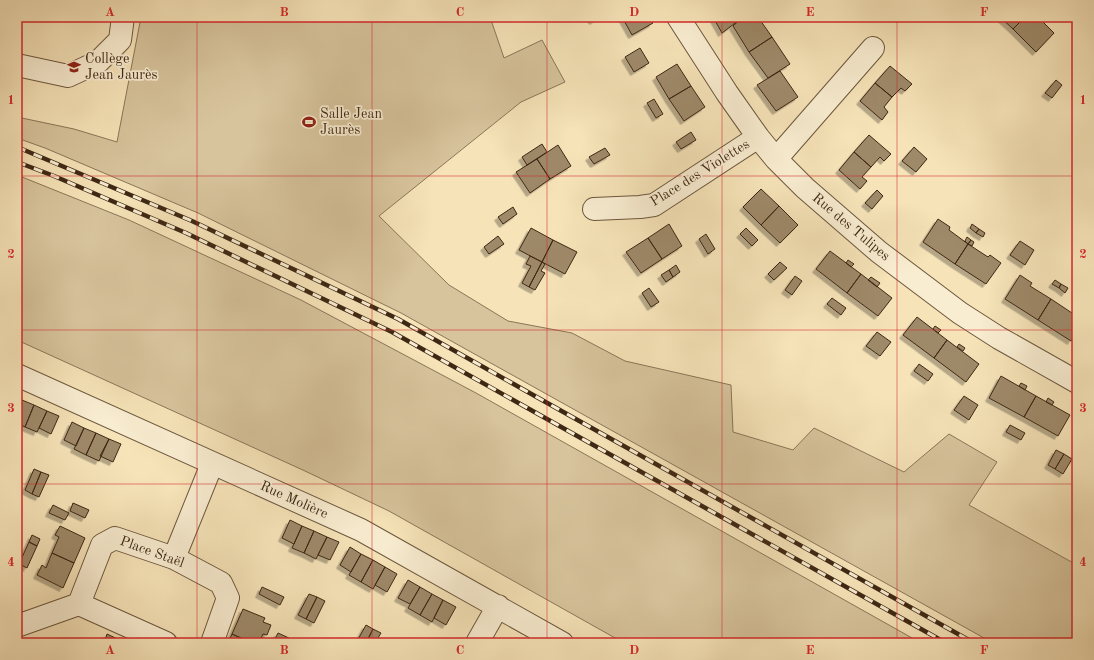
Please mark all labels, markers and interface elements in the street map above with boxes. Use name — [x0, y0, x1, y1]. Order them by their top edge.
text: A — [105, 6, 115, 19]
text: B — [279, 6, 289, 19]
text: C — [456, 6, 464, 19]
text: D — [629, 6, 639, 19]
text: E — [806, 6, 815, 19]
text: F — [980, 6, 989, 19]
place label: Collège Jean Jaurès — [85, 52, 158, 82]
school or university icon: Collège Jean Jaurès — [66, 59, 82, 75]
text: 1 — [7, 94, 15, 107]
text: 1 — [1079, 94, 1087, 107]
place label: Salle Jean Jaurès — [320, 107, 382, 137]
sports icon: Salle Jean Jaurès — [301, 114, 317, 130]
street label: Place des Violettes — [648, 137, 752, 209]
street label: Rue des Tulipes — [810, 191, 892, 263]
text: 2 — [7, 248, 15, 261]
text: 2 — [1079, 248, 1087, 261]
text: 3 — [7, 402, 15, 415]
text: 3 — [1079, 402, 1087, 415]
street label: Rue Molière — [258, 479, 330, 521]
street label: Place Staël — [118, 534, 186, 570]
text: 4 — [7, 556, 15, 569]
text: 4 — [1079, 556, 1087, 569]
text: A — [105, 644, 115, 657]
text: B — [279, 644, 289, 657]
text: C — [456, 644, 464, 657]
text: D — [629, 644, 639, 657]
text: E — [806, 644, 815, 657]
text: F — [980, 644, 989, 657]

